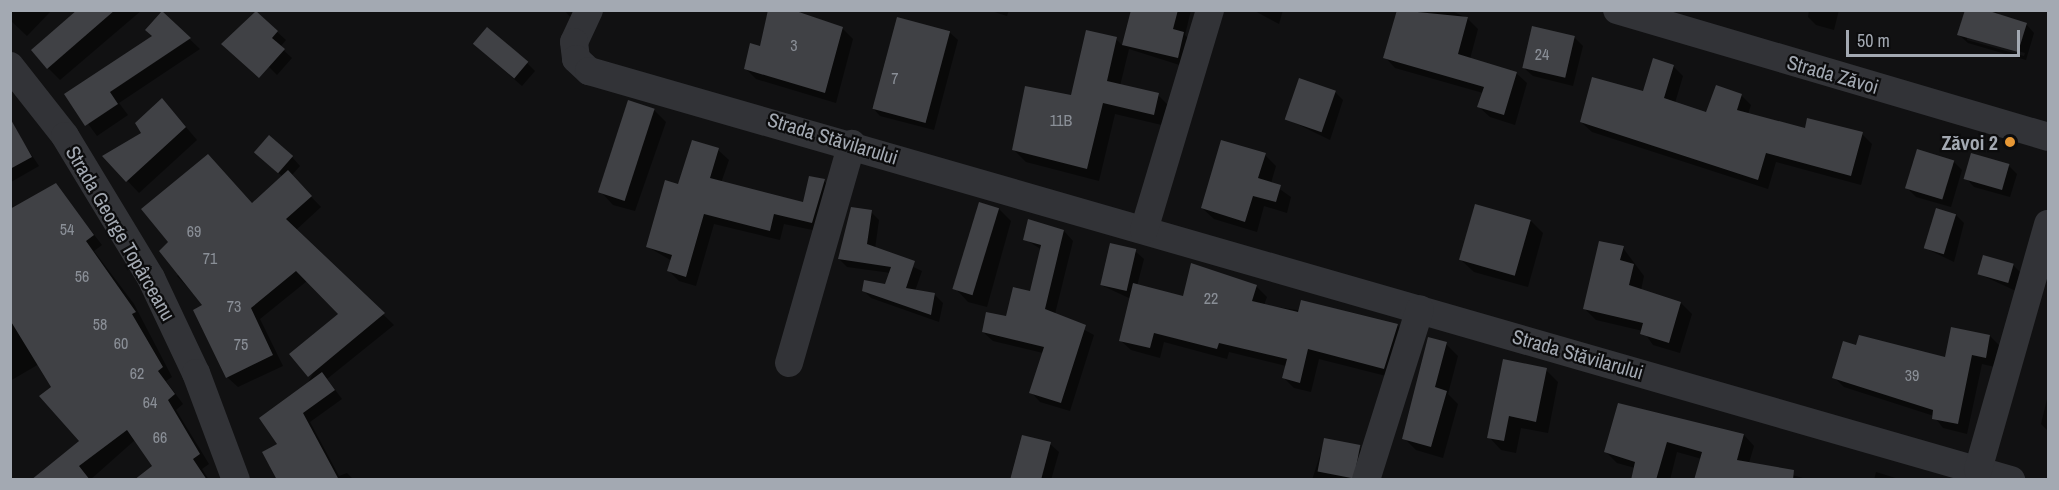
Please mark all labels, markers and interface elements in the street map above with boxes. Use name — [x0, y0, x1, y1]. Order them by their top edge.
scale bar — [1849, 18, 2023, 56]
text: 50 m — [1857, 28, 1890, 53]
house number: 3 — [790, 35, 798, 55]
house number: 24 — [1535, 44, 1549, 64]
street label: Strada Zăvoi — [1785, 50, 1881, 98]
house number: 7 — [891, 68, 899, 88]
street label: Strada Stăvilarului — [765, 107, 901, 169]
house number: 11B — [1050, 110, 1072, 130]
place label: Zăvoi 2 — [1941, 130, 1998, 154]
marker: Zăvoi 2 — [2003, 135, 2017, 149]
street label: Strada George Topârceanu — [61, 141, 181, 325]
house number: 54 — [60, 219, 74, 239]
house number: 69 — [187, 221, 201, 241]
house number: 71 — [203, 248, 217, 268]
house number: 56 — [75, 266, 89, 286]
house number: 22 — [1204, 288, 1218, 308]
house number: 73 — [227, 296, 241, 316]
house number: 58 — [93, 314, 107, 334]
street label: Strada Stăvilarului — [1510, 324, 1646, 384]
house number: 60 — [114, 333, 128, 353]
house number: 75 — [234, 334, 248, 354]
house number: 62 — [130, 363, 144, 383]
house number: 39 — [1905, 365, 1919, 385]
house number: 64 — [143, 392, 157, 412]
house number: 66 — [153, 427, 167, 447]

